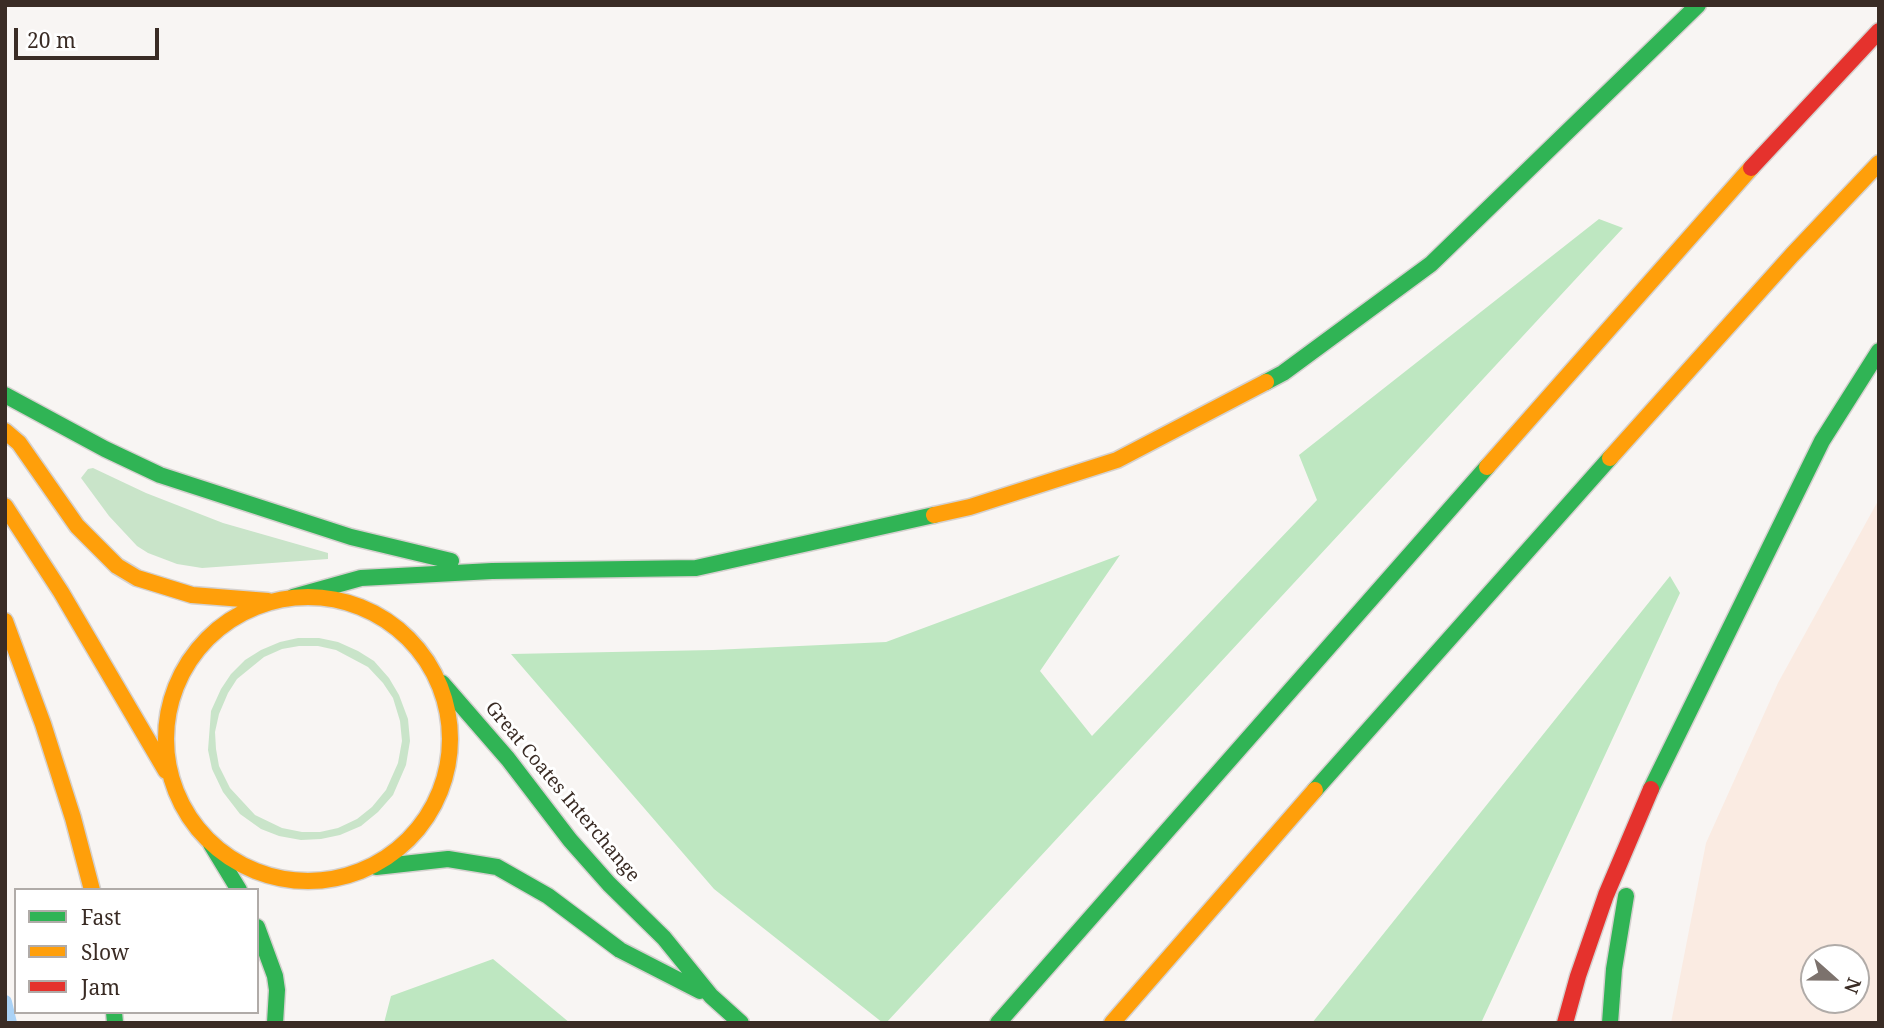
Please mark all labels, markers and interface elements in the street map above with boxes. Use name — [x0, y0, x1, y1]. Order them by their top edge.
scale bar — [18, 14, 163, 58]
text: 20 m — [27, 26, 76, 54]
street label: Great Coates Interchange — [480, 697, 644, 887]
legend — [14, 888, 259, 1014]
text: Fast — [81, 903, 121, 931]
text: Slow — [81, 938, 129, 966]
north arrow — [1800, 944, 1870, 1014]
text: Jam — [81, 973, 120, 1001]
text: N — [1838, 974, 1868, 997]

